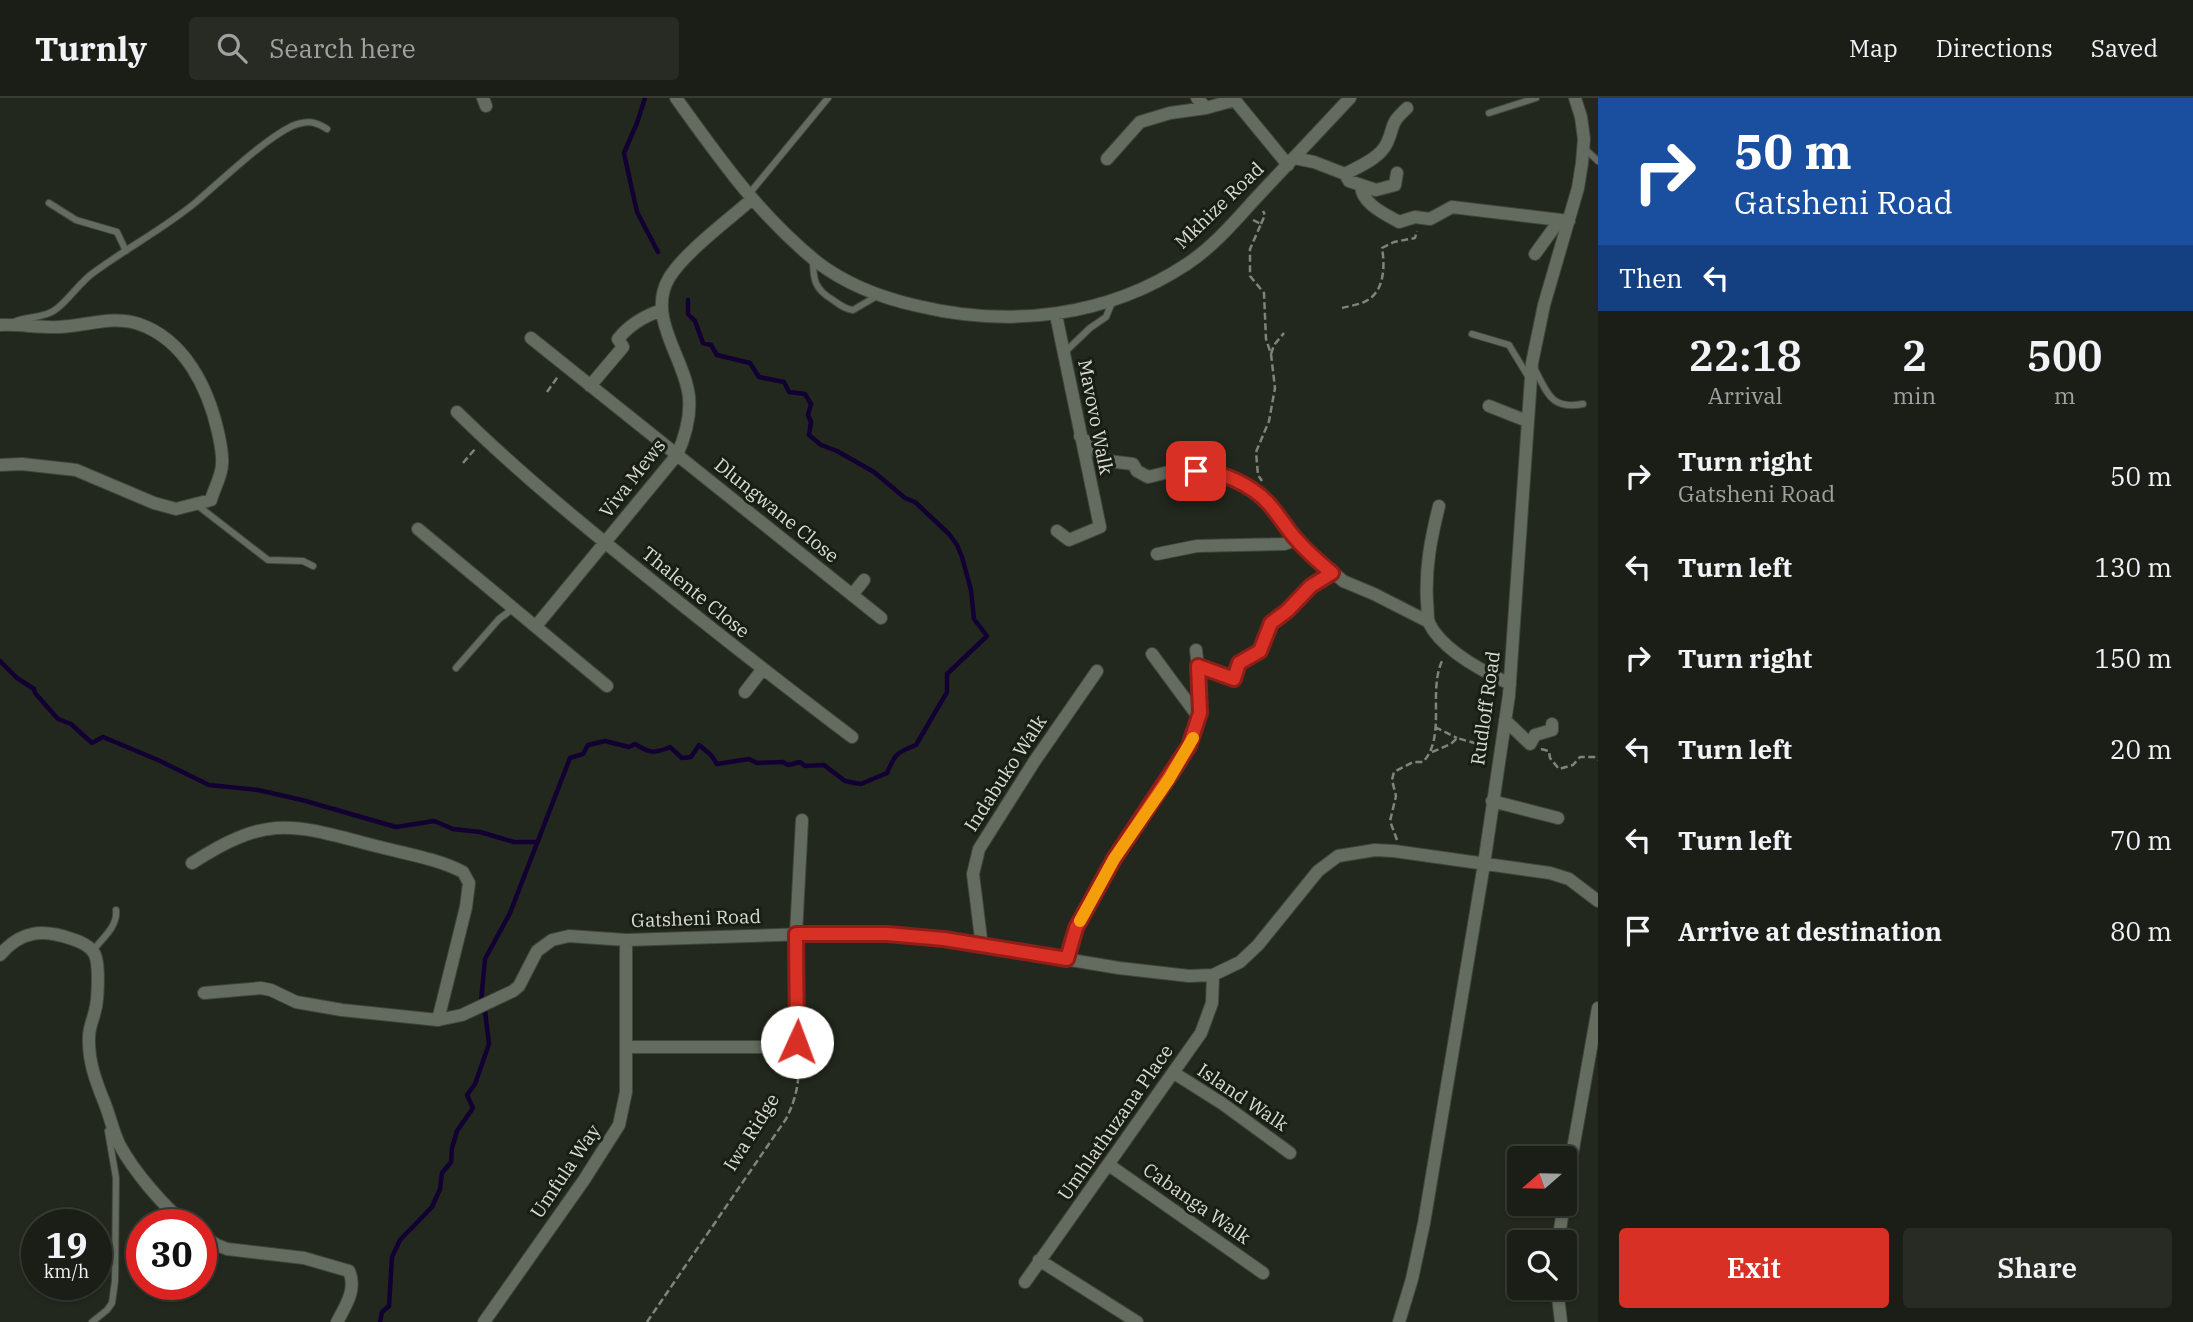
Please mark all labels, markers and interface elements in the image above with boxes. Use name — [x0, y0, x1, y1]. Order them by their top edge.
search box — [189, 17, 679, 80]
text: Turnly — [35, 27, 147, 70]
icon: search — [213, 29, 251, 67]
text: Search here — [269, 31, 416, 65]
text: Map — [1849, 32, 1898, 64]
text: Directions — [1936, 32, 2053, 64]
text: Saved — [2091, 32, 2158, 64]
text: 50 m — [1734, 119, 1852, 182]
icon: right — [1619, 126, 1710, 217]
street label: Mkhize Road — [1169, 156, 1269, 254]
text: Gatsheni Road — [1734, 181, 1953, 223]
icon: left — [1697, 259, 1735, 297]
text: Then — [1619, 261, 1683, 295]
text: 22:18 — [1689, 328, 1802, 383]
text: 2 — [1902, 328, 1927, 383]
text: 500 — [2027, 328, 2102, 383]
street label: Mavovo Walk — [1073, 357, 1119, 477]
text: Arrival — [1708, 380, 1783, 410]
text: min — [1892, 380, 1936, 410]
text: m — [2054, 380, 2076, 410]
street label: Viva Mews — [594, 434, 670, 522]
pin — [1166, 441, 1226, 501]
text: Turn right — [1678, 444, 1812, 478]
street label: Dlungwane Close — [710, 452, 844, 568]
icon: arrive — [1177, 452, 1215, 490]
icon: right — [1619, 457, 1657, 495]
text: 50 m — [2110, 459, 2172, 493]
text: Gatsheni Road — [1678, 478, 1835, 508]
street label: Thalente Close — [637, 541, 755, 643]
icon: left — [1619, 548, 1657, 586]
text: Turn left — [1678, 550, 1792, 584]
text: 130 m — [2094, 550, 2172, 584]
icon: right — [1619, 639, 1657, 677]
text: Turn right — [1678, 641, 1812, 675]
text: 150 m — [2094, 641, 2172, 675]
street label: Rudloff Road — [1465, 649, 1505, 767]
street label: Indabuko Walk — [958, 710, 1052, 836]
icon: left — [1619, 730, 1657, 768]
text: Turn left — [1678, 732, 1792, 766]
text: 20 m — [2110, 732, 2172, 766]
icon: left — [1619, 821, 1657, 859]
text: Turn left — [1678, 823, 1792, 857]
text: 70 m — [2110, 823, 2172, 857]
street label: Gatsheni Road — [631, 904, 761, 932]
icon: arrive — [1619, 912, 1657, 950]
text: Arrive at destination — [1678, 914, 1942, 948]
text: 80 m — [2110, 914, 2172, 948]
position arrow — [760, 1005, 834, 1079]
street label: Umhlathuzana Place — [1052, 1039, 1178, 1205]
street label: Island Walk — [1193, 1058, 1293, 1136]
street label: Iwa Ridge — [718, 1089, 784, 1175]
street label: Umfula Way — [525, 1119, 606, 1223]
north arrow — [1507, 1146, 1577, 1216]
map controls — [1507, 1146, 1577, 1300]
street label: Cabanga Walk — [1139, 1157, 1255, 1249]
speed limit sign: 30 — [126, 1209, 217, 1300]
text: 19 — [45, 1222, 88, 1268]
button: Exit — [1619, 1228, 1889, 1308]
button: Share — [1903, 1228, 2172, 1308]
button: search — [1507, 1230, 1577, 1300]
text: km/h — [44, 1260, 89, 1283]

